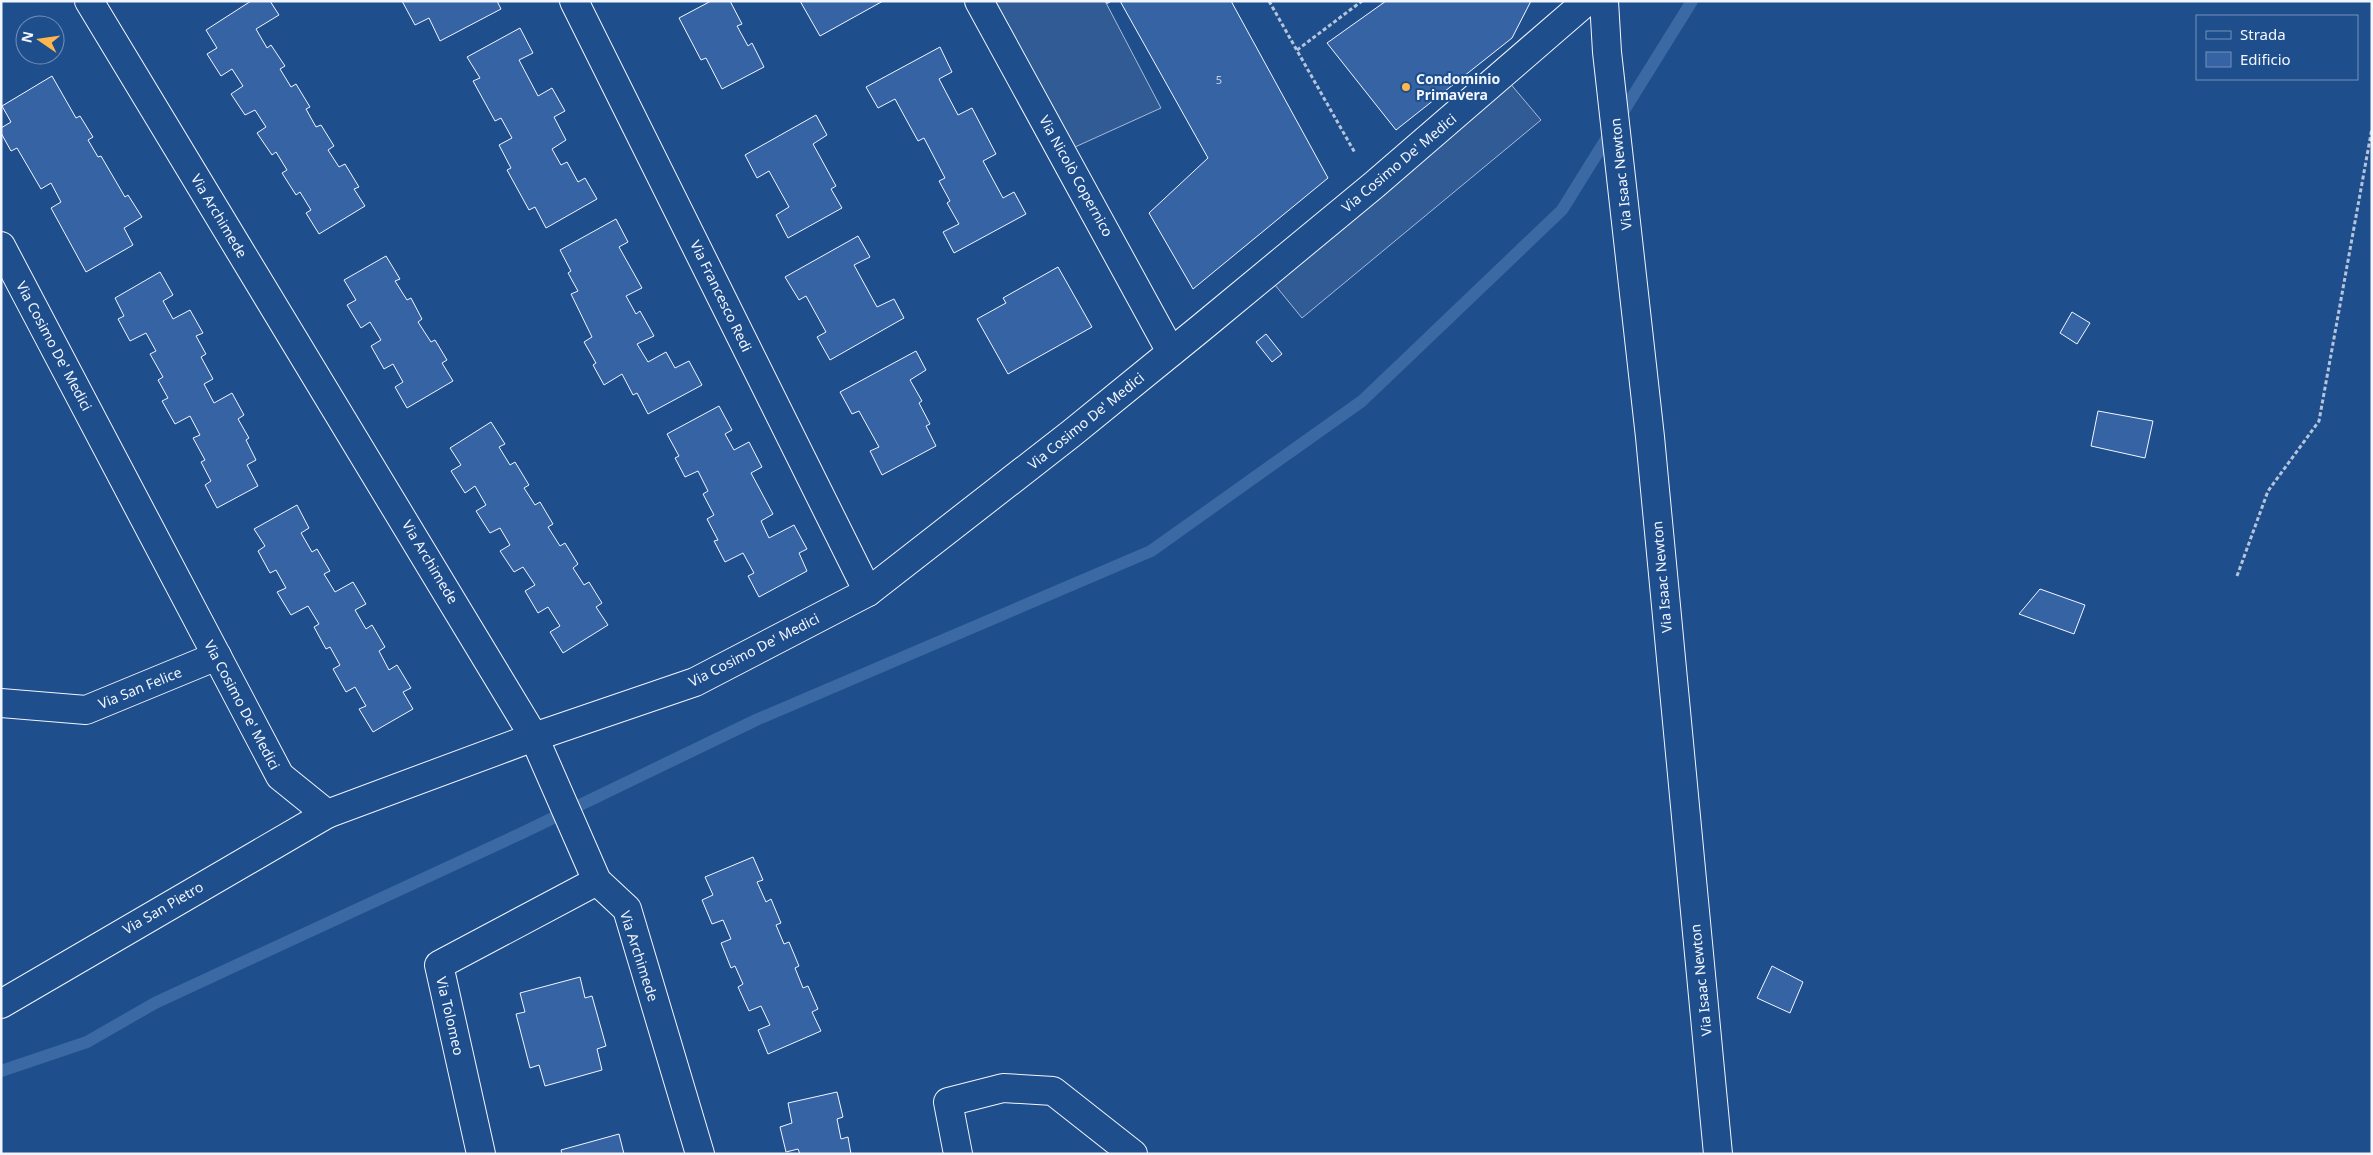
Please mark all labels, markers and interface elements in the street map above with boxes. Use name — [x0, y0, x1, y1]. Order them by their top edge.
north arrow — [15, 15, 65, 65]
legend — [2196, 15, 2358, 80]
text: Strada — [2240, 24, 2286, 44]
text: N — [16, 29, 37, 45]
text: Edificio — [2240, 49, 2291, 69]
place label: Condominio Primavera — [1416, 69, 1501, 104]
house number: 5 — [1216, 72, 1222, 87]
marker: Condominio Primavera — [1400, 81, 1412, 93]
street label: Via Cosimo De' Medici — [1337, 109, 1460, 216]
street label: Via Nicolò Copernico — [1035, 112, 1118, 240]
street label: Via Isaac Newton — [1605, 117, 1636, 231]
street label: Via Archimede — [187, 170, 252, 261]
street label: Via Francesco Redi — [686, 237, 757, 355]
street label: Via Cosimo De' Medici — [12, 278, 97, 414]
street label: Via Cosimo De' Medici — [1024, 368, 1148, 473]
street label: Via Archimede — [398, 516, 463, 607]
street label: Via Isaac Newton — [1647, 520, 1676, 634]
street label: Via Cosimo De' Medici — [685, 608, 822, 691]
street label: Via Cosimo De' Medici — [200, 637, 285, 773]
street label: Via San Felice — [95, 662, 184, 713]
street label: Via San Pietro — [119, 877, 207, 938]
street label: Via Archimede — [616, 908, 663, 1004]
street label: Via Isaac Newton — [1685, 923, 1716, 1037]
street label: Via Tolomeo — [432, 975, 469, 1057]

